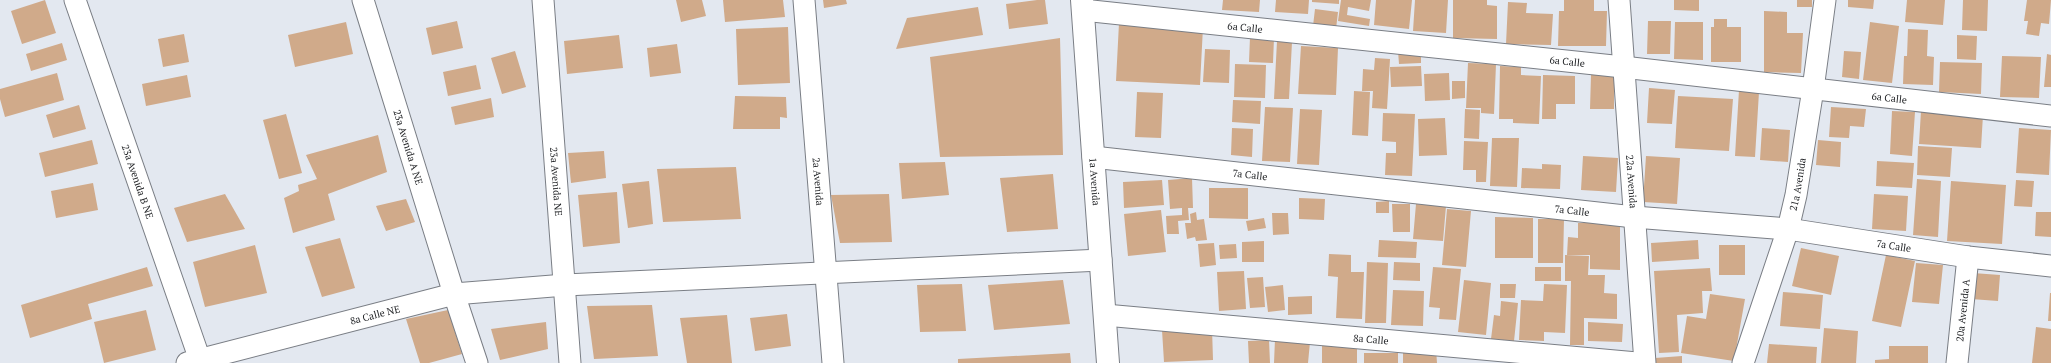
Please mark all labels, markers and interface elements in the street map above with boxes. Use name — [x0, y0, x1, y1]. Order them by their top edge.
street label: 6a Calle — [1227, 19, 1263, 35]
street label: 6a Calle — [1549, 53, 1586, 69]
street label: 6a Calle — [1871, 89, 1908, 106]
street label: 23a Avenida A NE — [391, 108, 426, 187]
street label: 23a Avenida B NE — [119, 142, 157, 220]
street label: 23a Avenida NE — [547, 146, 566, 217]
street label: 22a Avenida — [1624, 154, 1640, 209]
street label: 2a Avenida — [810, 157, 827, 206]
street label: 1a Avenida — [1087, 157, 1103, 206]
street label: 21a Avenida — [1786, 157, 1808, 212]
street label: 7a Calle — [1232, 166, 1268, 183]
street label: 7a Calle — [1554, 202, 1590, 219]
street label: 7a Calle — [1876, 236, 1912, 255]
street label: 20a Avenida A — [1953, 278, 1972, 342]
street label: 8a Calle NE — [349, 302, 401, 327]
street label: 8a Calle — [1353, 331, 1389, 347]

